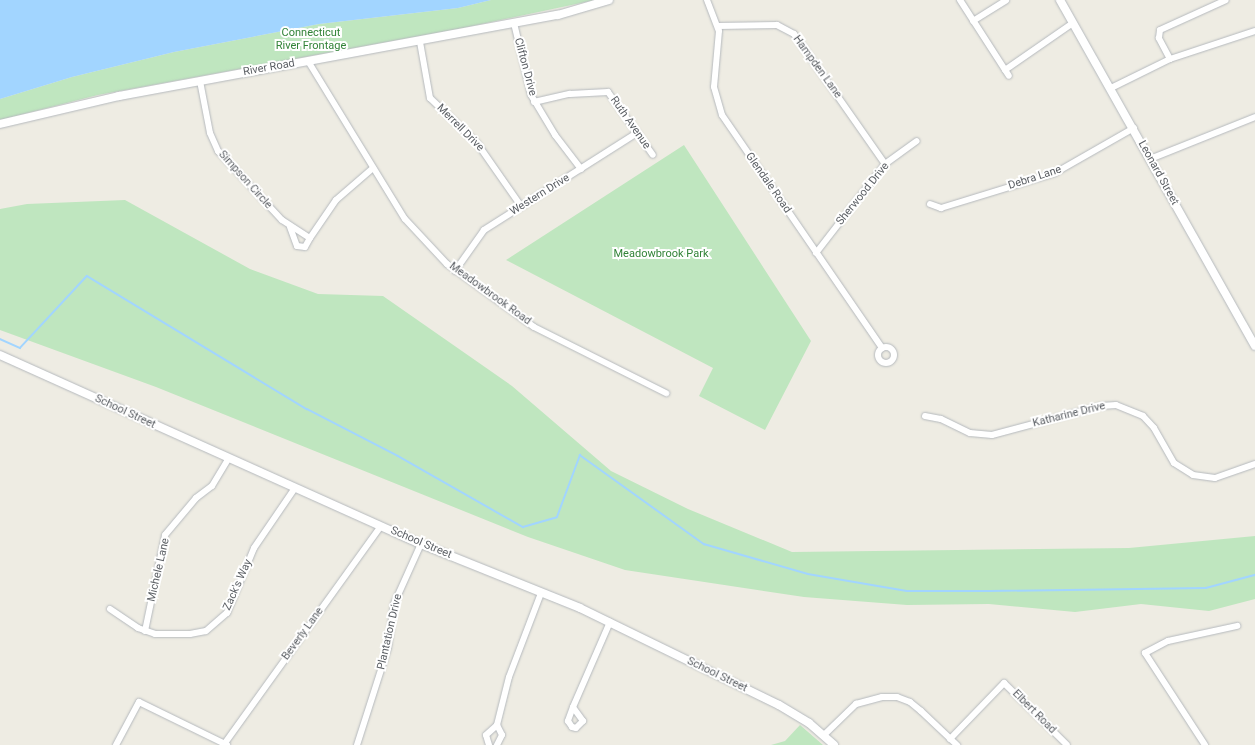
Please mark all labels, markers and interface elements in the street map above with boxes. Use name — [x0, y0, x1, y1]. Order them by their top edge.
park label: Connecticut River Frontage — [276, 27, 346, 53]
street label: Hampden Lane — [790, 33, 844, 101]
street label: Clifton Drive — [511, 37, 539, 97]
street label: River Road — [242, 57, 296, 79]
street label: Ruth Avenue — [607, 94, 653, 152]
street label: Merrell Drive — [434, 102, 486, 154]
street label: Leonard Street — [1135, 138, 1181, 208]
street label: Simpson Circle — [216, 148, 274, 212]
street label: Glendale Road — [742, 150, 794, 216]
street label: Sherwood Drive — [834, 160, 892, 228]
street label: Debra Lane — [1007, 163, 1063, 193]
street label: Western Drive — [508, 171, 572, 219]
park label: Meadowbrook Park — [614, 247, 708, 261]
street label: Meadowbrook Road — [446, 260, 534, 328]
street label: School Street — [93, 392, 157, 432]
street label: Katharine Drive — [1031, 400, 1107, 430]
street label: School Street — [388, 524, 454, 562]
street label: Michele Lane — [145, 537, 173, 603]
street label: Zack's Way — [221, 557, 255, 613]
street label: Plantation Drive — [375, 593, 405, 671]
street label: Beverly Lane — [279, 605, 327, 663]
street label: School Street — [685, 655, 749, 695]
street label: Elbert Road — [1009, 687, 1059, 737]

